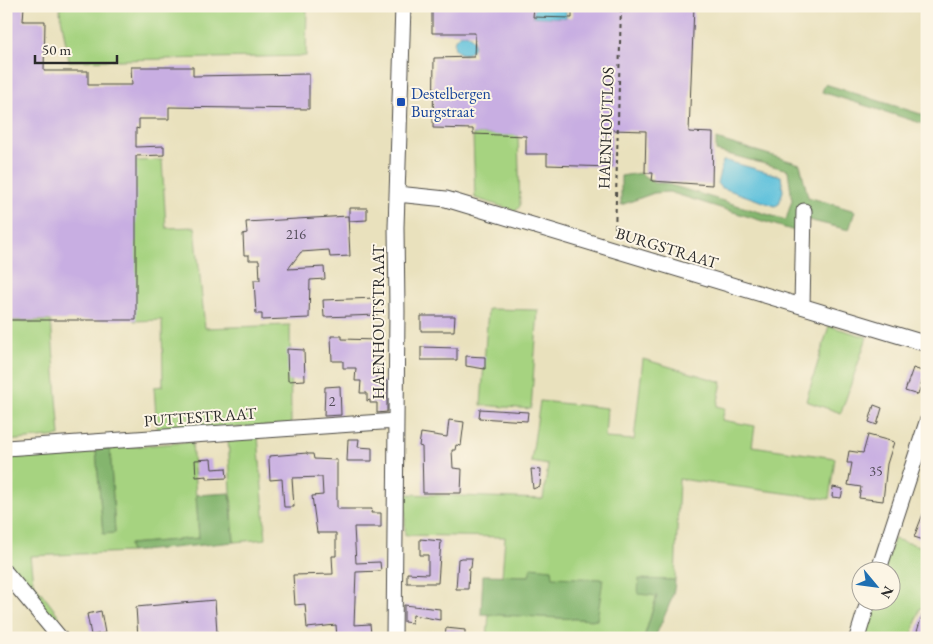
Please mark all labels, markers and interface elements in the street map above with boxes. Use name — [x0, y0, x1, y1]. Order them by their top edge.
scale bar — [35, 32, 118, 64]
text: 50 m — [42, 40, 71, 59]
street label: HAENHOUTLOS — [593, 66, 619, 190]
place label: Destelbergen Burgstraat — [411, 83, 492, 122]
marker: Destelbergen Burgstraat — [395, 96, 407, 108]
street label: BURGSTRAAT — [613, 222, 721, 274]
house number: 216 — [286, 225, 306, 243]
street label: HAENHOUTSTRAAT — [368, 244, 389, 399]
house number: 2 — [329, 392, 336, 410]
street label: PUTTESTRAAT — [143, 403, 257, 431]
house number: 35 — [869, 462, 883, 480]
north arrow — [850, 562, 900, 612]
text: N — [876, 583, 898, 602]

